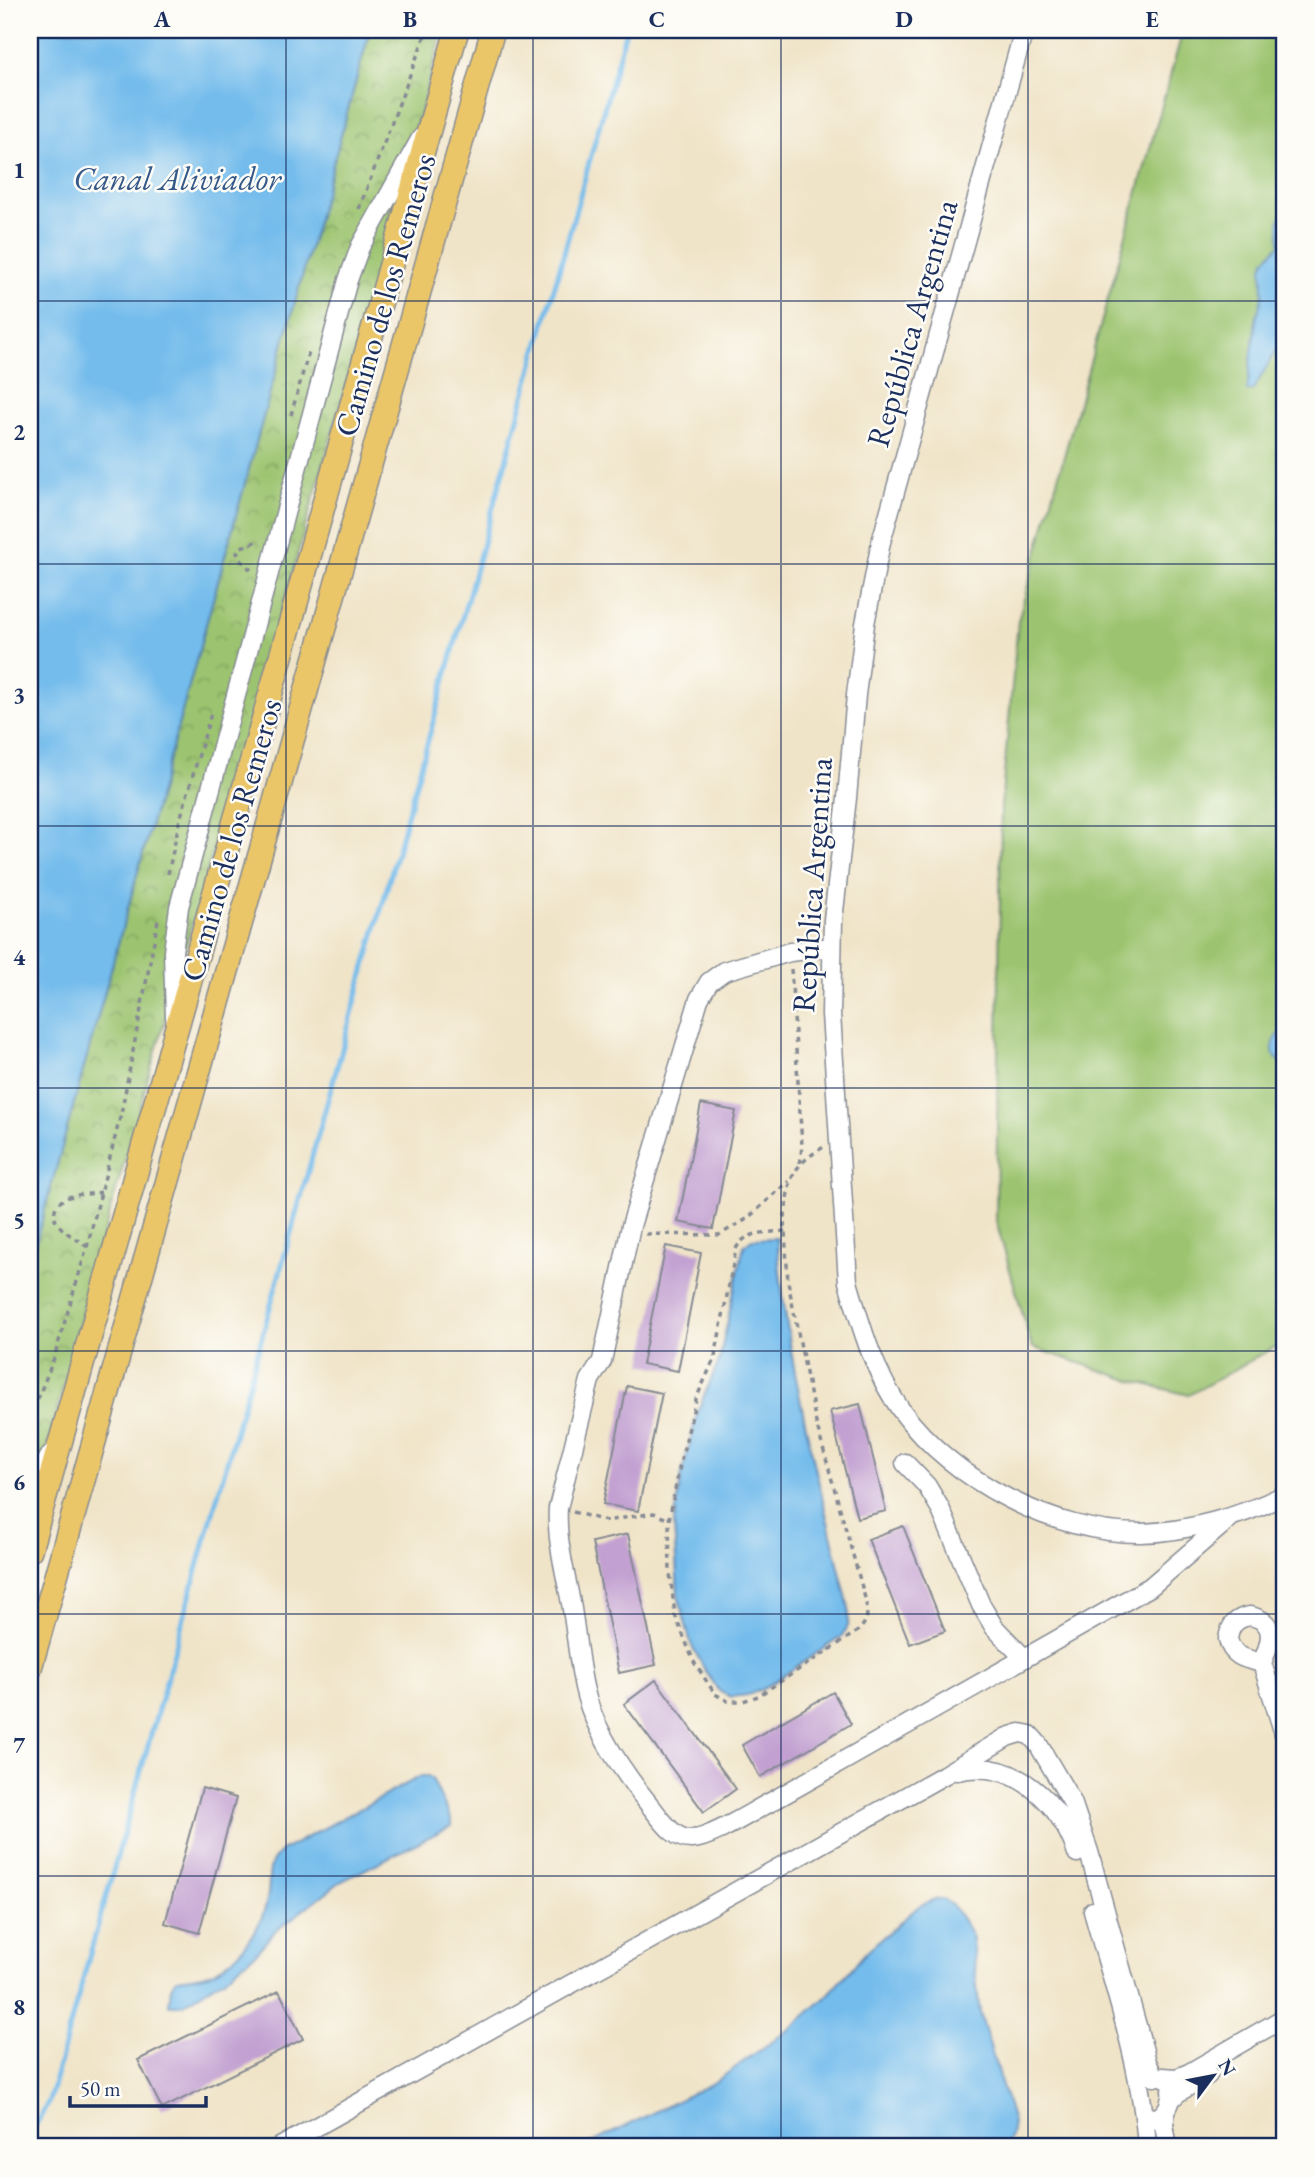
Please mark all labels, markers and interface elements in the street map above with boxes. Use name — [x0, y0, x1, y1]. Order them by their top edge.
text: A — [153, 4, 171, 34]
text: B — [403, 4, 417, 34]
text: C — [649, 4, 665, 34]
text: D — [895, 4, 913, 34]
text: E — [1145, 4, 1159, 34]
street label: Camino de los Remeros — [325, 149, 445, 441]
text: 1 — [13, 155, 25, 185]
water label: Canal Aliviador — [73, 157, 282, 200]
street label: República Argentina — [857, 194, 967, 452]
text: 2 — [13, 417, 25, 447]
text: 3 — [13, 680, 25, 710]
street label: Camino de los Remeros — [171, 694, 291, 986]
street label: República Argentina — [782, 756, 842, 1014]
text: 4 — [13, 942, 26, 972]
text: 5 — [13, 1205, 25, 1235]
text: 6 — [13, 1467, 25, 1497]
text: 7 — [13, 1730, 26, 1760]
text: 8 — [13, 1992, 25, 2022]
north arrow — [1178, 2040, 1248, 2110]
text: N — [1212, 2054, 1242, 2081]
scale bar — [70, 2065, 206, 2109]
text: 50 m — [80, 2075, 121, 2102]

